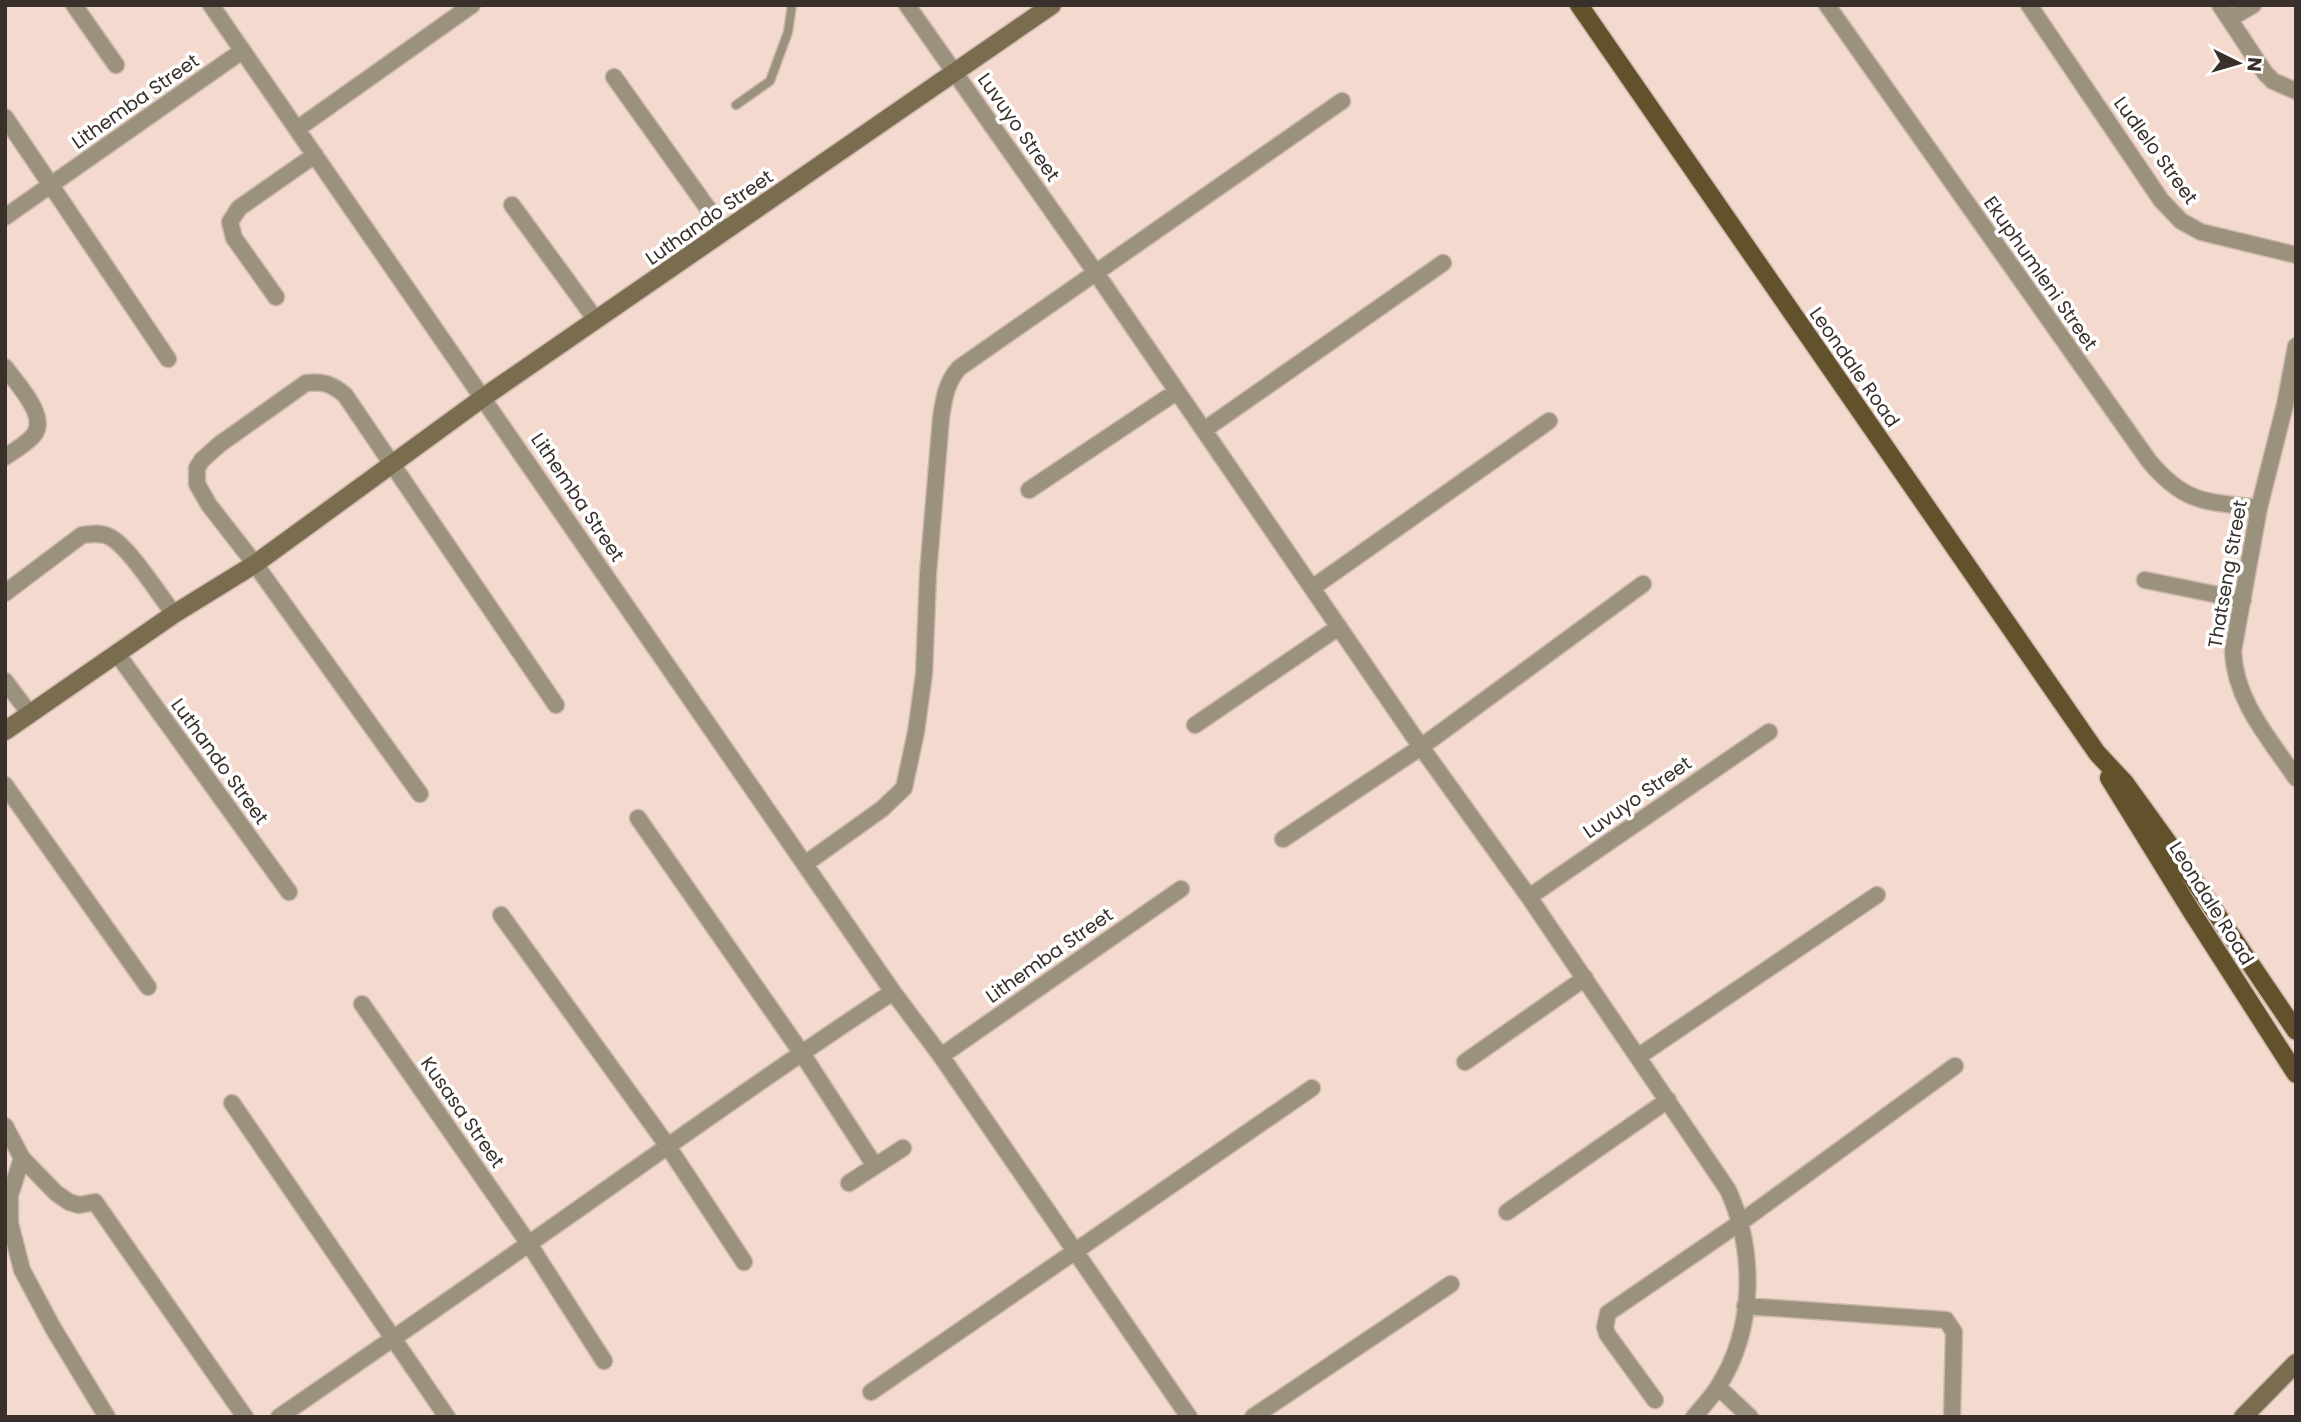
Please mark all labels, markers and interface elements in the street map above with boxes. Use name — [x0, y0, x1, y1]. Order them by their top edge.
north arrow — [2203, 28, 2273, 98]
street label: Lithemba Street — [66, 47, 204, 155]
text: N — [2240, 56, 2269, 73]
street label: Luvuyo Street — [971, 68, 1066, 187]
street label: Ludlelo Street — [2107, 91, 2204, 210]
street label: Luthando Street — [640, 163, 779, 272]
street label: Ekuphumleni Street — [1977, 191, 2104, 356]
street label: Leondale Road — [1803, 302, 1906, 433]
street label: Lithemba Street — [525, 428, 631, 567]
street label: Thatseng Street — [2201, 498, 2254, 650]
street label: Luthando Street — [165, 693, 275, 830]
street label: Luvuyo Street — [1578, 750, 1697, 845]
street label: Leondale Road — [2163, 836, 2260, 970]
street label: Lithemba Street — [980, 901, 1118, 1009]
street label: Kusasa Street — [414, 1051, 511, 1173]

